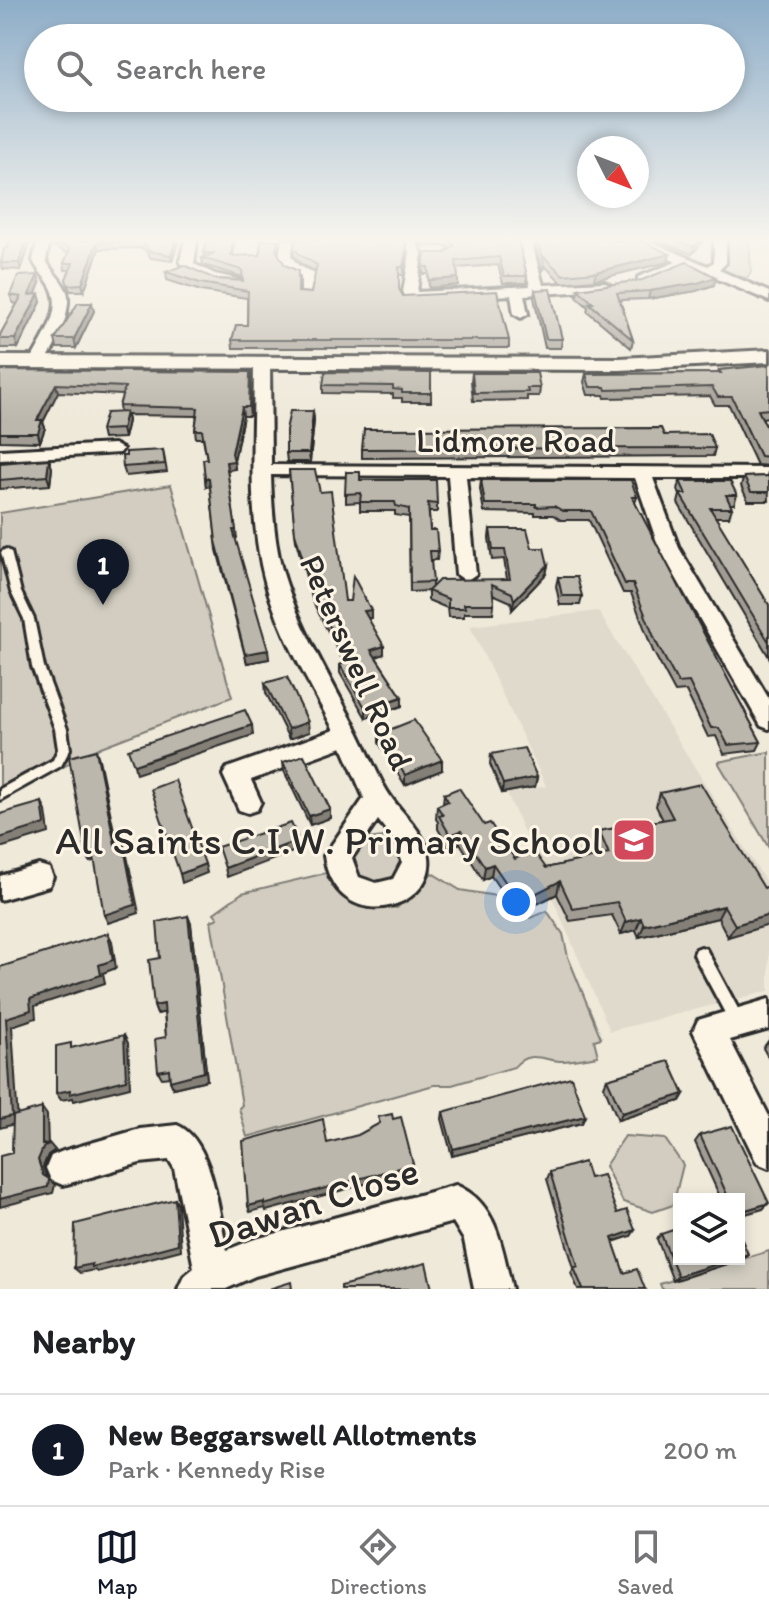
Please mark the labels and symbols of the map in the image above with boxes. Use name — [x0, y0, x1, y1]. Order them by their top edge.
north arrow — [577, 136, 649, 208]
street label: Lidmore Road — [416, 420, 616, 461]
pin: 1 — [77, 539, 129, 605]
street label: Peterswell Road — [291, 548, 422, 776]
place label: All Saints C.I.W. Primary School — [55, 816, 603, 864]
school or university icon: All Saints C.I.W. Primary School — [610, 816, 658, 864]
your location — [496, 882, 536, 922]
street label: Dawan Close — [202, 1145, 424, 1259]

